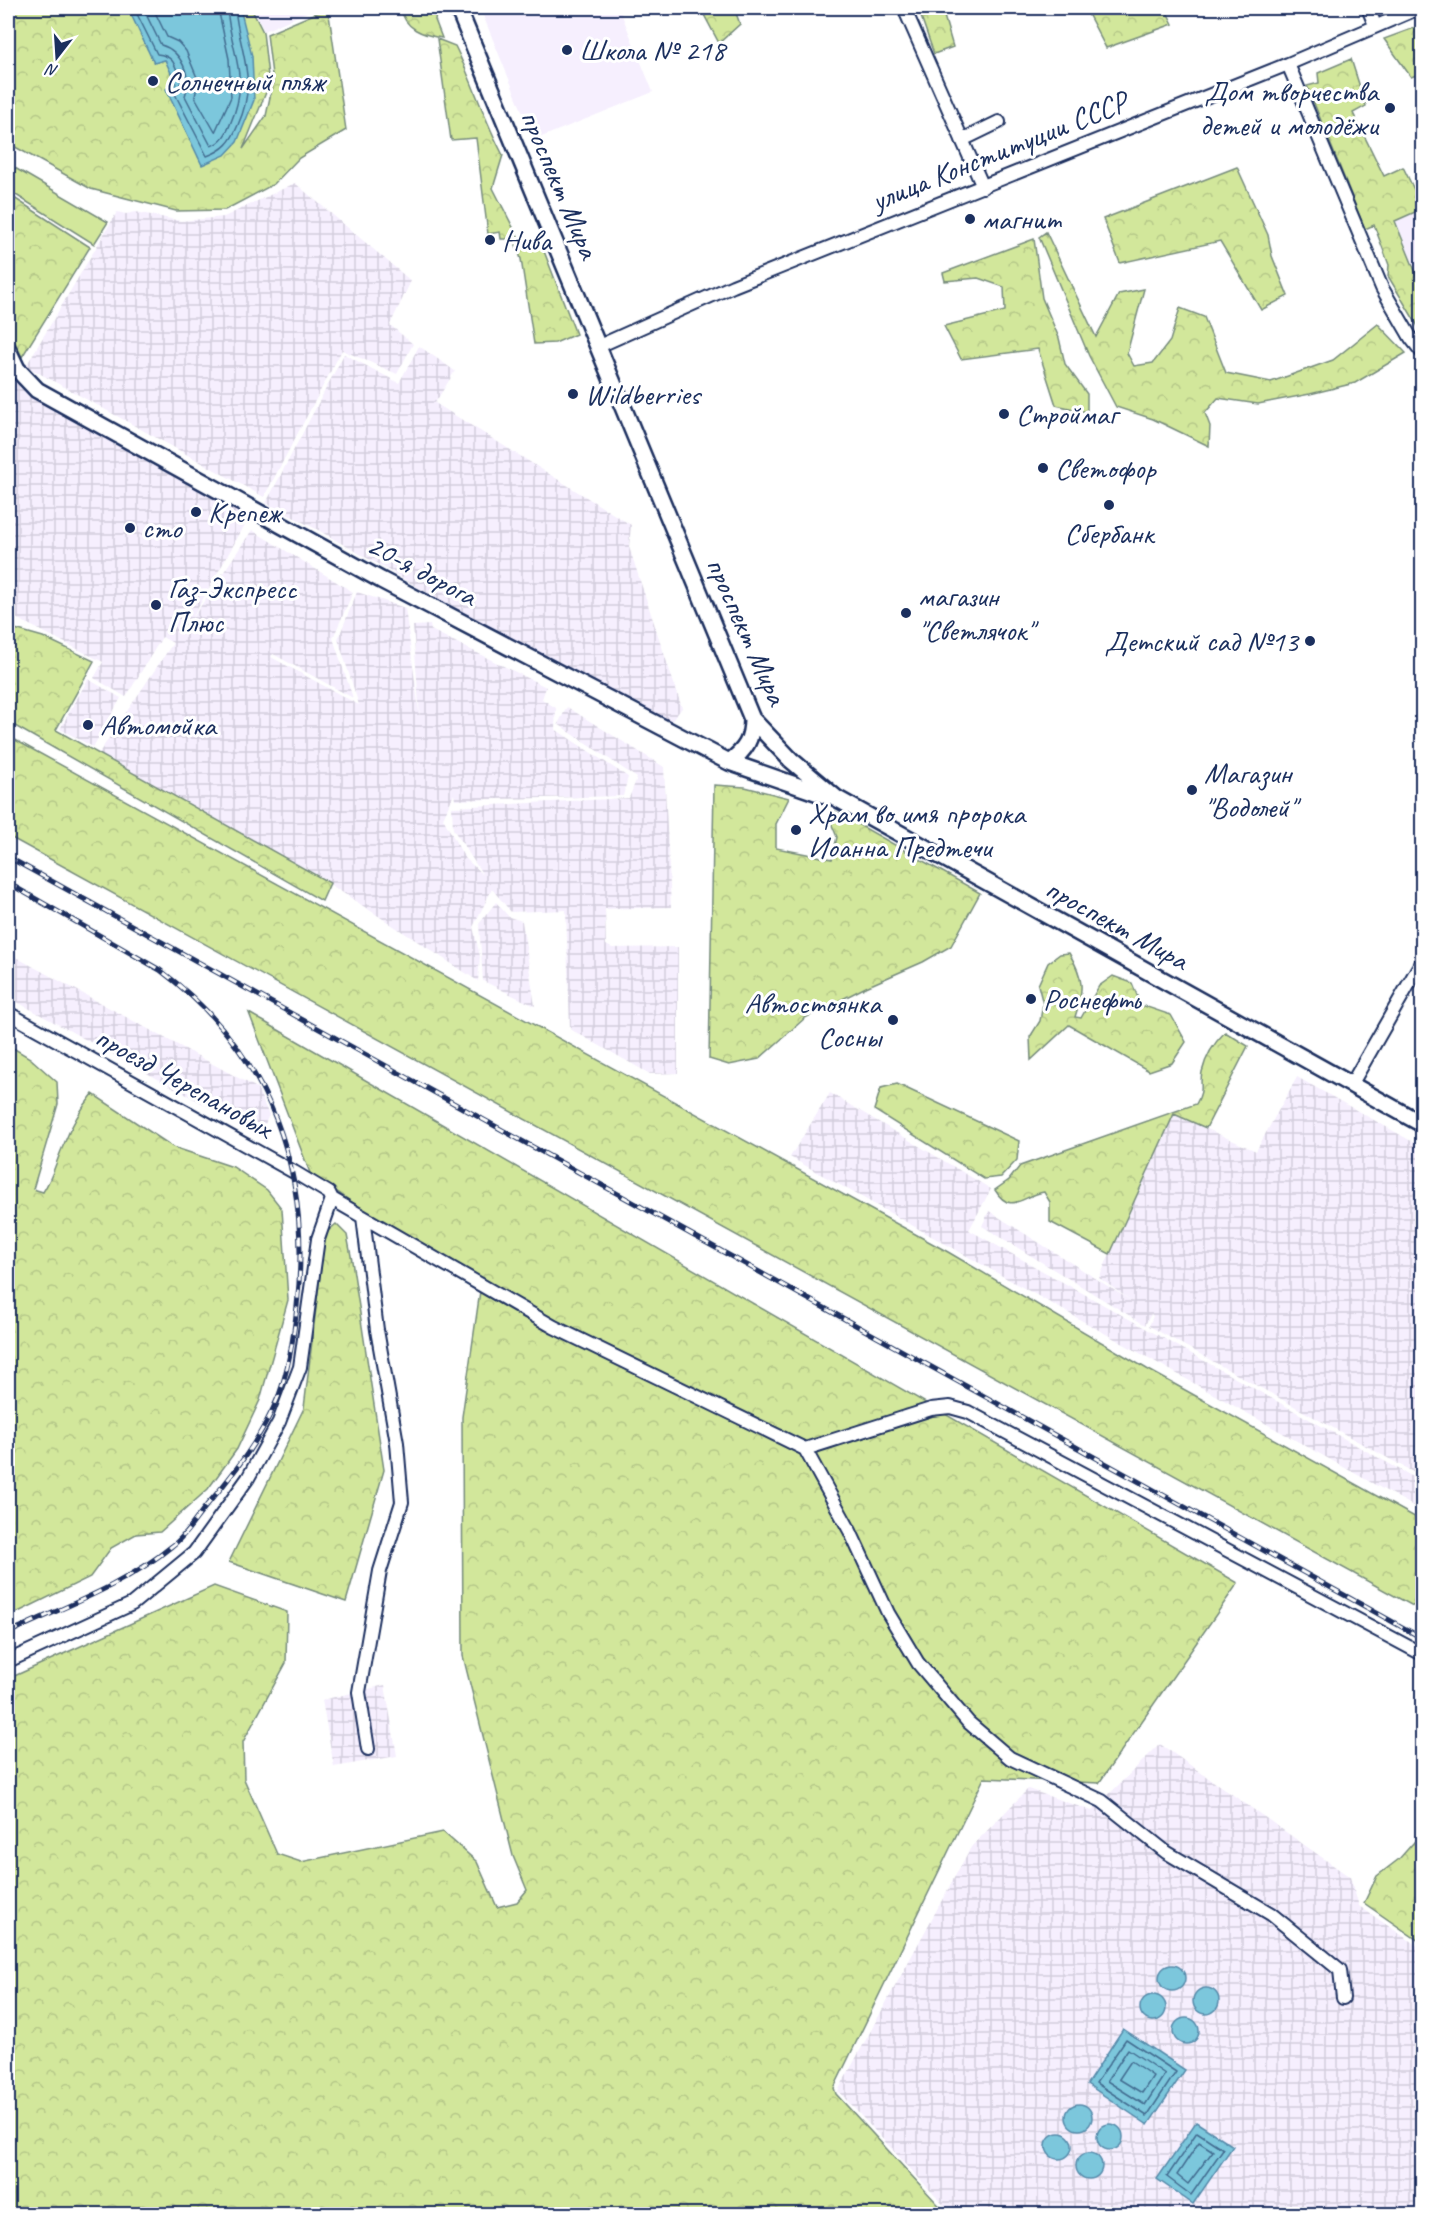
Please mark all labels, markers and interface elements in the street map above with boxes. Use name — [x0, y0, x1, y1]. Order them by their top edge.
north arrow — [27, 27, 87, 87]
place label: Школа № 218 — [579, 31, 727, 69]
marker: Школа № 218 — [560, 43, 574, 57]
text: N — [42, 58, 61, 81]
place label: Солнечный пляж — [165, 62, 328, 100]
place label: Дом творчества детей и молодёжи — [1200, 72, 1380, 144]
marker: Солнечный пляж — [146, 74, 160, 88]
street label: улица Конституции СССР — [864, 81, 1136, 220]
marker: Дом творчества детей и молодёжи — [1383, 101, 1397, 115]
street label: проспект Мира — [512, 104, 609, 266]
place label: магнит — [982, 200, 1063, 238]
marker: магнит — [963, 212, 977, 226]
place label: Нива — [502, 221, 553, 259]
marker: Нива — [483, 233, 497, 247]
place label: Wildberries — [585, 375, 703, 413]
marker: Wildberries — [566, 387, 580, 401]
place label: Строймаг — [1016, 395, 1122, 433]
marker: Строймаг — [997, 407, 1011, 421]
place label: Светофор — [1055, 449, 1157, 487]
marker: Светофор — [1036, 461, 1050, 475]
place label: Крепеж — [208, 493, 285, 531]
marker: Сбербанк — [1102, 498, 1116, 512]
marker: Крепеж — [189, 505, 203, 519]
place label: сто — [142, 509, 183, 547]
place label: Сбербанк — [1065, 514, 1155, 552]
marker: сто — [123, 521, 137, 535]
street label: 20-я дорога — [361, 525, 485, 616]
street label: проспект Мира — [698, 551, 797, 712]
place label: Газ-Экспресс Плюс — [168, 569, 297, 641]
place label: магазин "Светлячок" — [918, 577, 1039, 649]
marker: Газ-Экспресс Плюс — [149, 598, 163, 612]
marker: магазин "Светлячок" — [899, 606, 913, 620]
place label: Детский сад №13 — [1104, 622, 1300, 660]
marker: Детский сад №13 — [1303, 634, 1317, 648]
place label: Автомойка — [100, 706, 218, 744]
marker: Автомойка — [81, 718, 95, 732]
place label: Магазин "Водолей" — [1204, 754, 1302, 826]
marker: Магазин "Водолей" — [1185, 783, 1199, 797]
place label: Храм во имя пророка Иоанна Предтечи — [808, 794, 1027, 866]
marker: Храм во имя пророка Иоанна Предтечи — [789, 823, 803, 837]
street label: проспект Мира — [1039, 869, 1197, 980]
place label: Роснефть — [1043, 980, 1142, 1018]
place label: Автостоянка Сосны — [745, 984, 883, 1056]
marker: Роснефть — [1024, 992, 1038, 1006]
marker: Автостоянка Сосны — [886, 1013, 900, 1027]
street label: проезд Черепановых — [89, 1018, 282, 1148]

